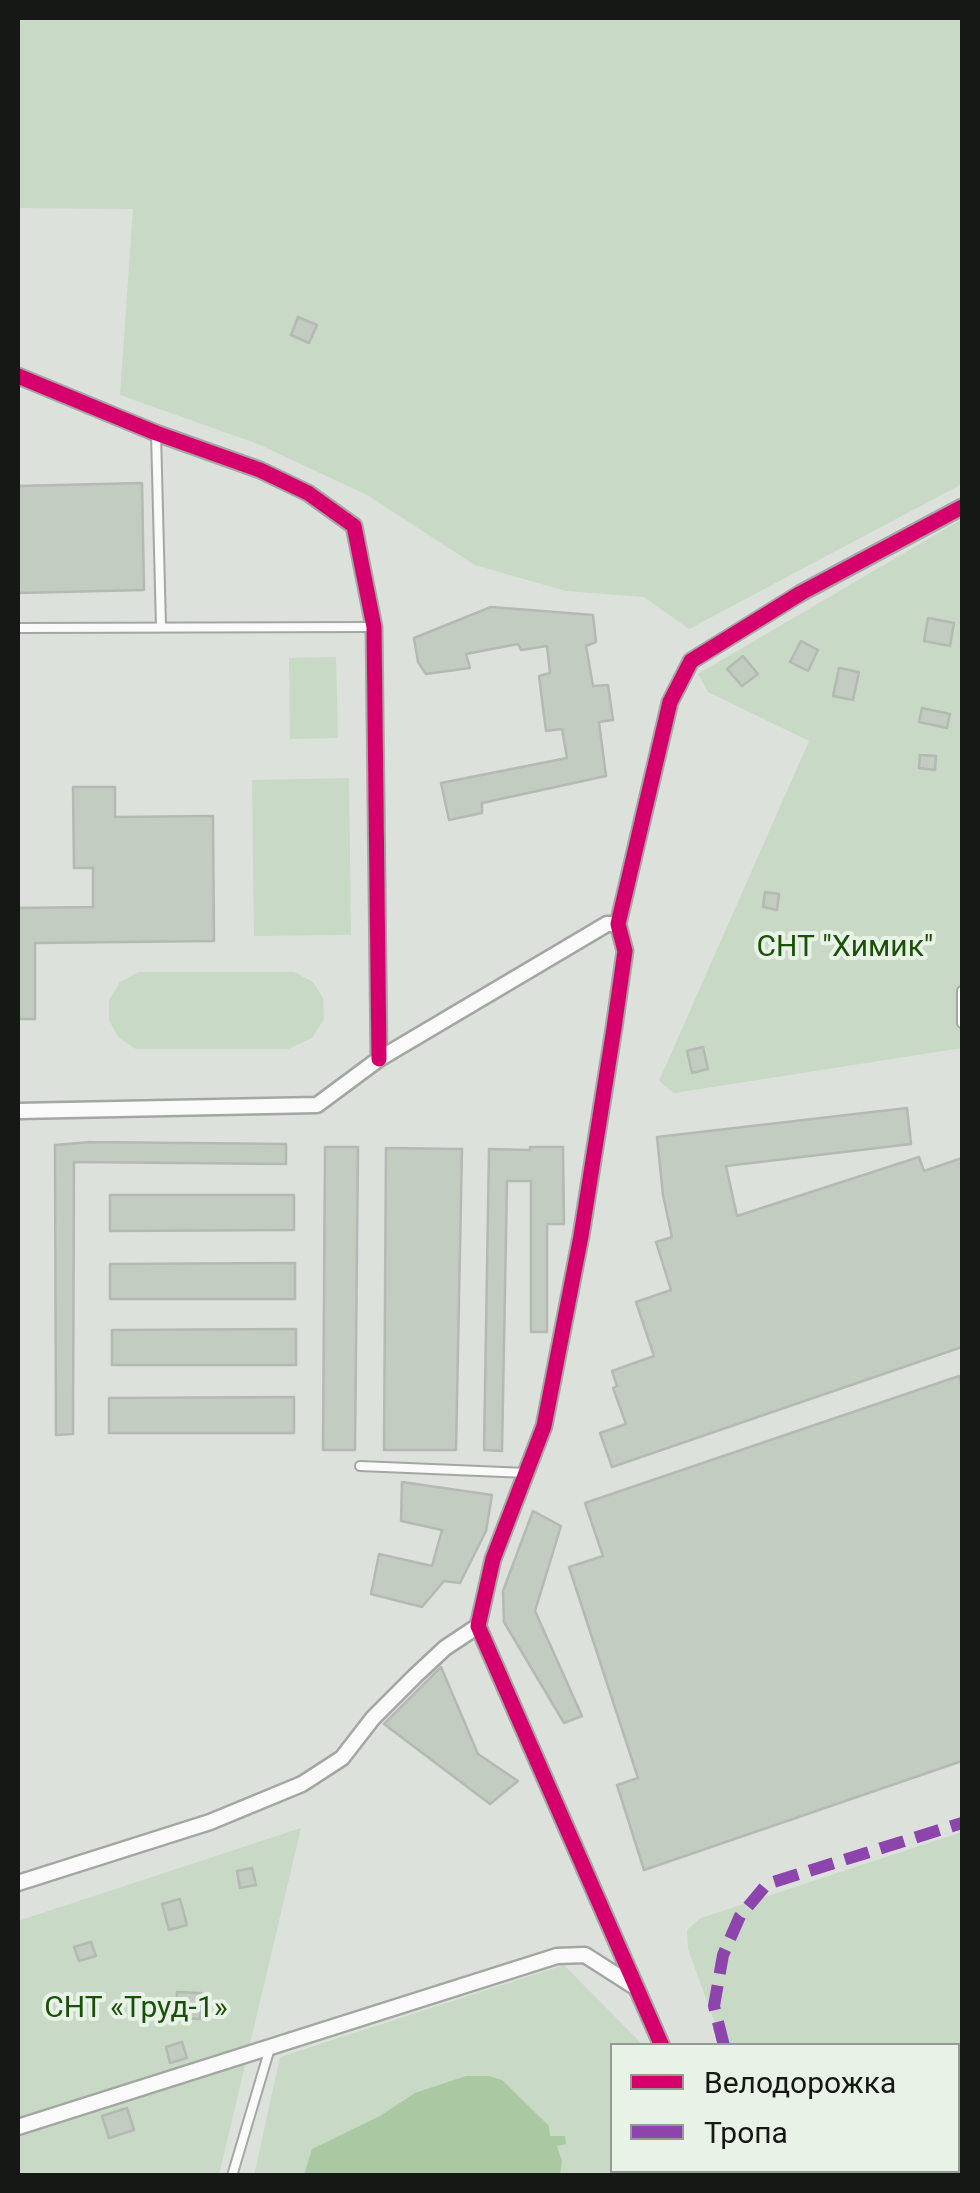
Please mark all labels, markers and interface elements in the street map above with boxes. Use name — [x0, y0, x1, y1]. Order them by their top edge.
park label: СНТ "Химик" — [757, 930, 933, 966]
park label: СНТ «Труд-1» — [44, 1991, 228, 2027]
legend — [610, 2043, 960, 2173]
text: Велодорожка — [704, 2065, 896, 2100]
text: Тропа — [704, 2115, 788, 2150]

